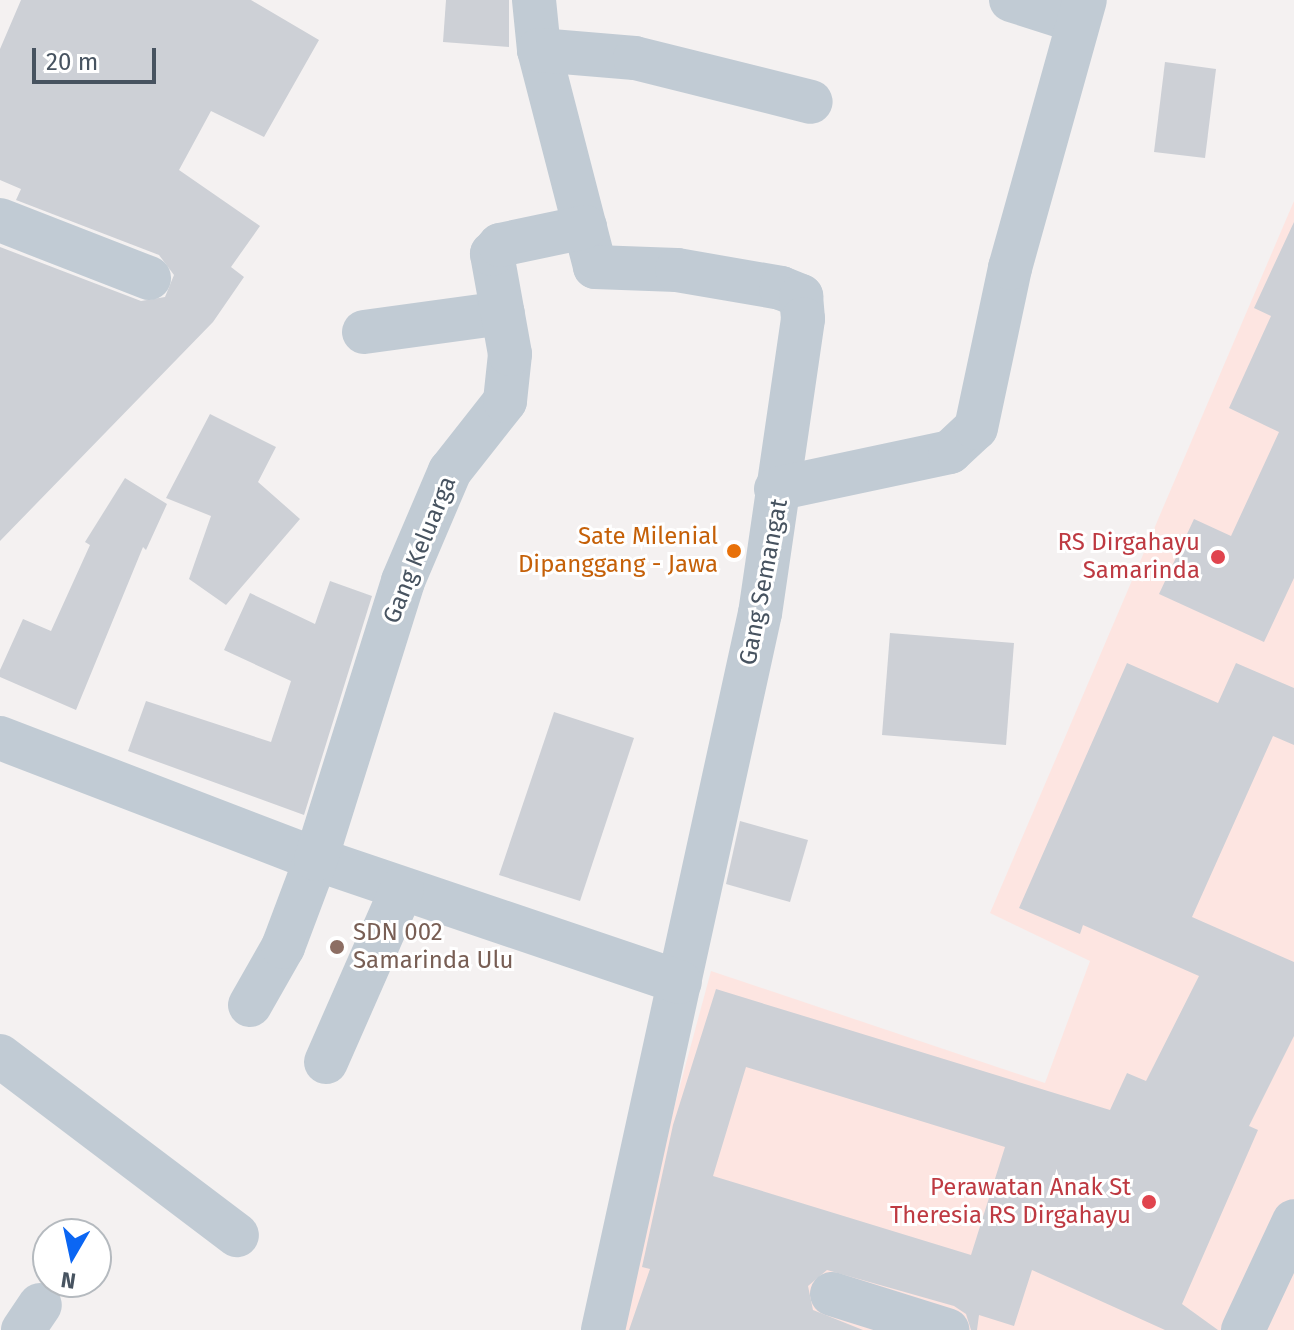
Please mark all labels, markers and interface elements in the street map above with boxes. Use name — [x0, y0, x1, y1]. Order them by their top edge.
scale bar — [36, 32, 160, 82]
text: 20 m — [46, 48, 98, 76]
street label: Gang Keluarga — [377, 472, 463, 628]
street label: Gang Semangat — [734, 496, 794, 668]
place label: Sate Milenial Dipanggang - Jawa — [518, 523, 718, 579]
place label: RS Dirgahayu Samarinda — [1057, 529, 1200, 585]
marker: Sate Milenial Dipanggang - Jawa — [725, 542, 743, 560]
marker: RS Dirgahayu Samarinda — [1207, 546, 1229, 568]
place label: SDN 002 Samarinda Ulu — [353, 919, 514, 975]
marker: SDN 002 Samarinda Ulu — [328, 938, 346, 956]
place label: Perawatan Anak St Theresia RS Dirgahayu — [890, 1174, 1131, 1230]
marker: Perawatan Anak St Theresia RS Dirgahayu — [1138, 1191, 1160, 1213]
north arrow — [32, 1218, 112, 1298]
text: N — [59, 1266, 78, 1295]

